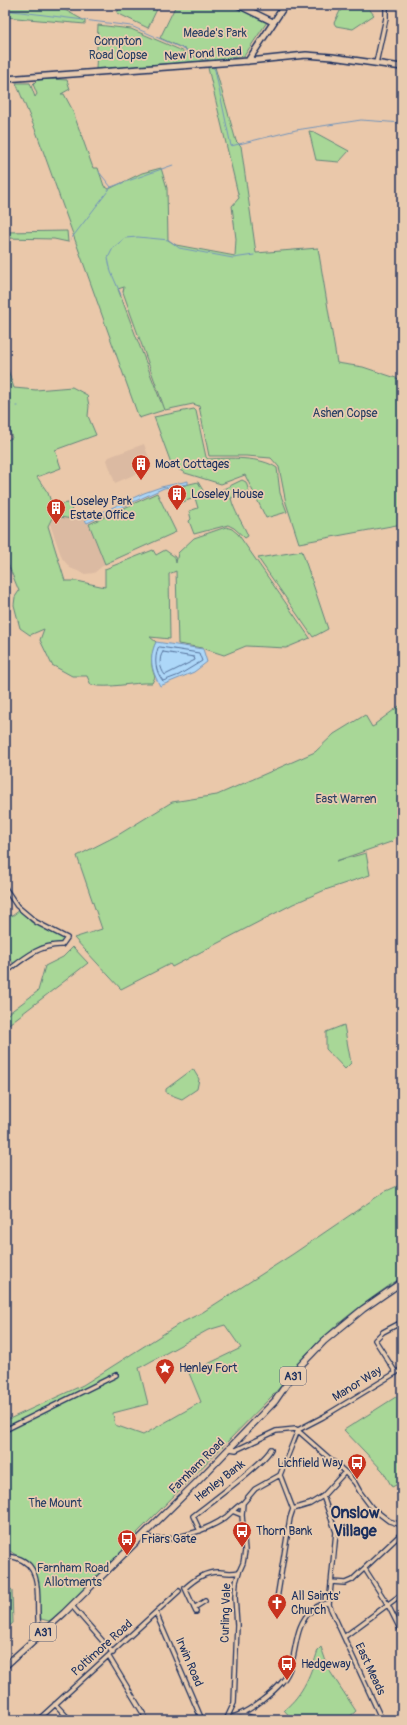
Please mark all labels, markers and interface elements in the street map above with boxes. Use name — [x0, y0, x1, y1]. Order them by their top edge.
park label: Meade's Park — [183, 26, 247, 41]
park label: Compton Road Copse — [89, 34, 147, 63]
street label: New Pond Road — [164, 44, 242, 64]
park label: Ashen Copse — [313, 406, 377, 421]
building icon: Moat Cottages — [130, 453, 152, 481]
place label: Moat Cottages — [155, 457, 230, 472]
building icon: Loseley House — [166, 483, 188, 511]
place label: Loseley House — [191, 487, 263, 502]
place label: Loseley Park Estate Office — [70, 494, 135, 523]
building icon: Loseley Park Estate Office — [45, 497, 67, 525]
park label: East Warren — [315, 792, 377, 807]
place icon: Henley Fort — [154, 1357, 176, 1385]
place label: Henley Fort — [179, 1361, 237, 1376]
street label: Manor Way — [330, 1363, 384, 1405]
road number: A31 — [280, 1367, 306, 1385]
street label: Farnham Road — [166, 1435, 228, 1497]
bus stop icon: Lichfield Way — [346, 1452, 368, 1480]
place label: Lichfield Way — [277, 1456, 343, 1471]
street label: Henley Bank — [192, 1457, 248, 1505]
park label: The Mount — [28, 1496, 82, 1511]
district label: Onslow Village — [330, 1503, 380, 1541]
bus stop icon: Thorn Bank — [231, 1520, 253, 1548]
place label: Thorn Bank — [256, 1524, 312, 1539]
bus stop icon: Friars Gate — [116, 1528, 138, 1556]
place label: Friars Gate — [141, 1532, 196, 1547]
park label: Farnham Road Allotments — [37, 1561, 109, 1590]
street label: Curling Vale — [217, 1583, 235, 1643]
place label: All Saints' Church — [291, 1589, 341, 1618]
church icon: All Saints' Church — [266, 1592, 288, 1620]
street label: Poltimore Road — [68, 1617, 136, 1679]
road number: A31 — [30, 1623, 56, 1641]
street label: Irwin Road — [172, 1635, 206, 1689]
street label: East Meads — [351, 1640, 389, 1698]
bus stop icon: Hedgeway — [276, 1653, 298, 1681]
place label: Hedgeway — [301, 1657, 351, 1672]

